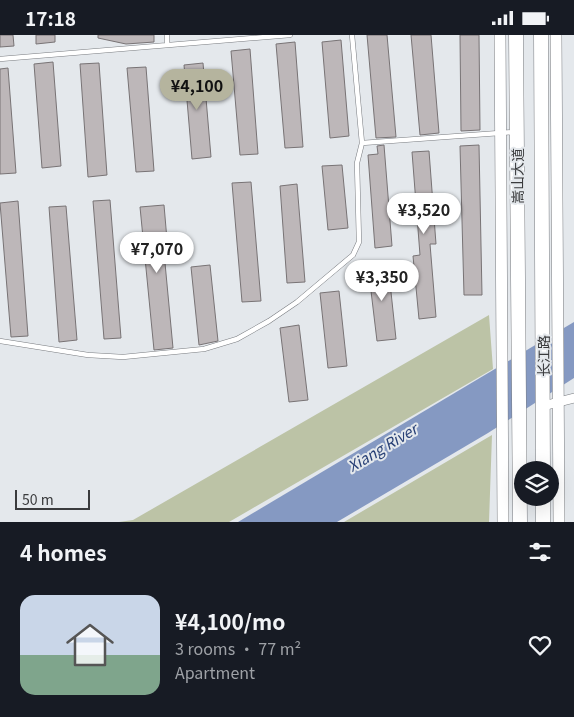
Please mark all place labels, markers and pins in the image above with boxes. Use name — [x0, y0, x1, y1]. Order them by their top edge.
pin: ¥4,100 — [156, 69, 238, 111]
pin: ¥3,520 — [383, 193, 465, 235]
pin: ¥7,070 — [116, 231, 198, 274]
pin: ¥3,350 — [341, 259, 423, 302]

